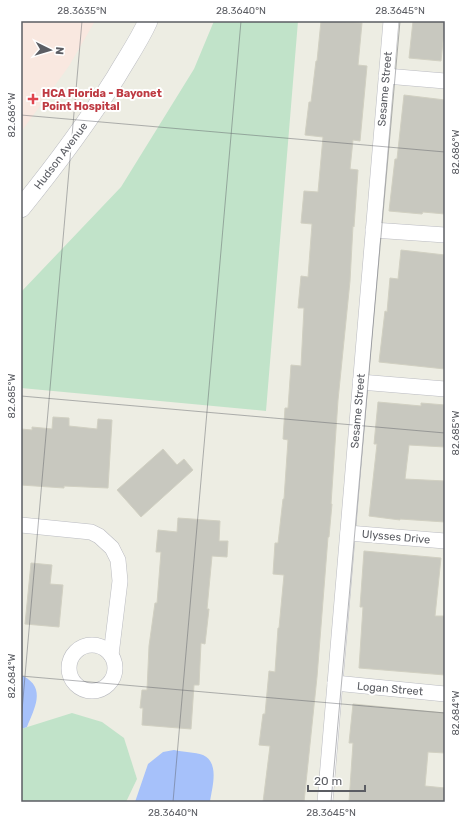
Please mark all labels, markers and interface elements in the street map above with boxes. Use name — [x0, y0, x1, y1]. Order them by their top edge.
text: 28.3635°N — [57, 5, 107, 17]
text: 28.3640°N — [216, 5, 266, 17]
text: 28.3645°N — [375, 5, 425, 17]
north arrow — [30, 30, 70, 70]
text: N — [53, 46, 66, 55]
street label: Sesame Street — [375, 50, 395, 127]
place label: HCA Florida - Bayonet Point Hospital — [42, 87, 162, 113]
text: 82.686°W — [6, 93, 18, 137]
marker: HCA Florida - Bayonet Point Hospital — [27, 93, 39, 105]
street label: Hudson Avenue — [32, 120, 90, 192]
text: 82.686°W — [450, 130, 462, 174]
street label: Sesame Street — [348, 372, 368, 449]
text: 82.685°W — [6, 374, 18, 418]
text: 82.685°W — [450, 411, 462, 455]
street label: Ulysses Drive — [361, 528, 431, 546]
text: 82.684°W — [6, 653, 18, 699]
street label: Logan Street — [356, 680, 424, 698]
text: 82.684°W — [450, 690, 462, 736]
scale bar — [308, 767, 365, 793]
text: 20 m — [314, 774, 342, 788]
text: 28.3640°N — [148, 807, 198, 819]
text: 28.3645°N — [306, 807, 356, 819]

